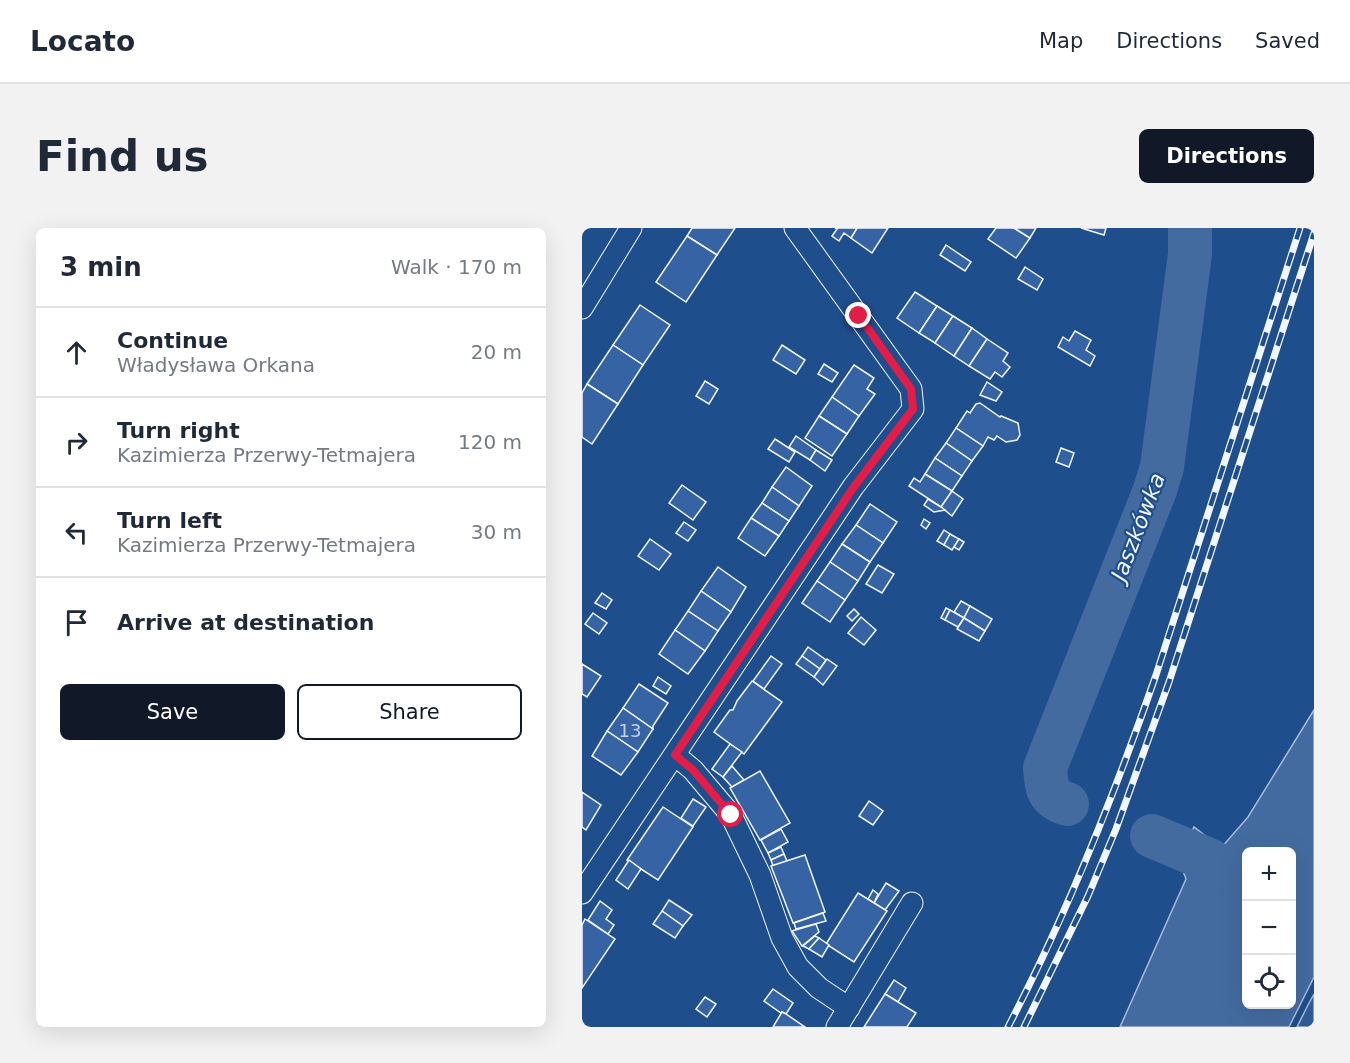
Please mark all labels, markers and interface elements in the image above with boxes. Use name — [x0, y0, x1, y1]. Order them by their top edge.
text: Locato — [30, 25, 135, 58]
text: Map — [1039, 29, 1083, 53]
text: Directions — [1116, 29, 1222, 53]
text: Saved — [1255, 29, 1320, 53]
button: Directions — [1139, 129, 1314, 183]
text: Find us — [36, 132, 209, 181]
text: 3 min — [60, 252, 142, 282]
text: Walk · 170 m — [391, 255, 522, 279]
route end — [845, 302, 871, 328]
text: Continue — [117, 328, 228, 353]
icon: ahead — [60, 336, 93, 369]
text: 20 m — [471, 340, 522, 364]
text: Władysława Orkana — [117, 353, 315, 377]
text: Turn right — [117, 418, 240, 443]
icon: right — [60, 426, 93, 459]
text: 120 m — [458, 430, 522, 454]
text: Kazimierza Przerwy-Tetmajera — [117, 443, 416, 467]
water label: Jaszkówka — [1105, 470, 1170, 588]
text: Turn left — [117, 508, 222, 533]
icon: left — [60, 516, 93, 549]
text: 30 m — [471, 520, 522, 544]
text: Kazimierza Przerwy-Tetmajera — [117, 533, 416, 557]
icon: arrive — [60, 606, 93, 639]
text: Arrive at destination — [117, 610, 374, 635]
button: Save — [60, 684, 285, 740]
button: Share — [297, 684, 522, 740]
house number: 13 — [619, 720, 641, 741]
route start — [717, 801, 743, 827]
map controls — [1242, 847, 1296, 1009]
button: + — [1242, 847, 1296, 901]
button: − — [1242, 901, 1296, 955]
button: locate — [1242, 955, 1296, 1009]

